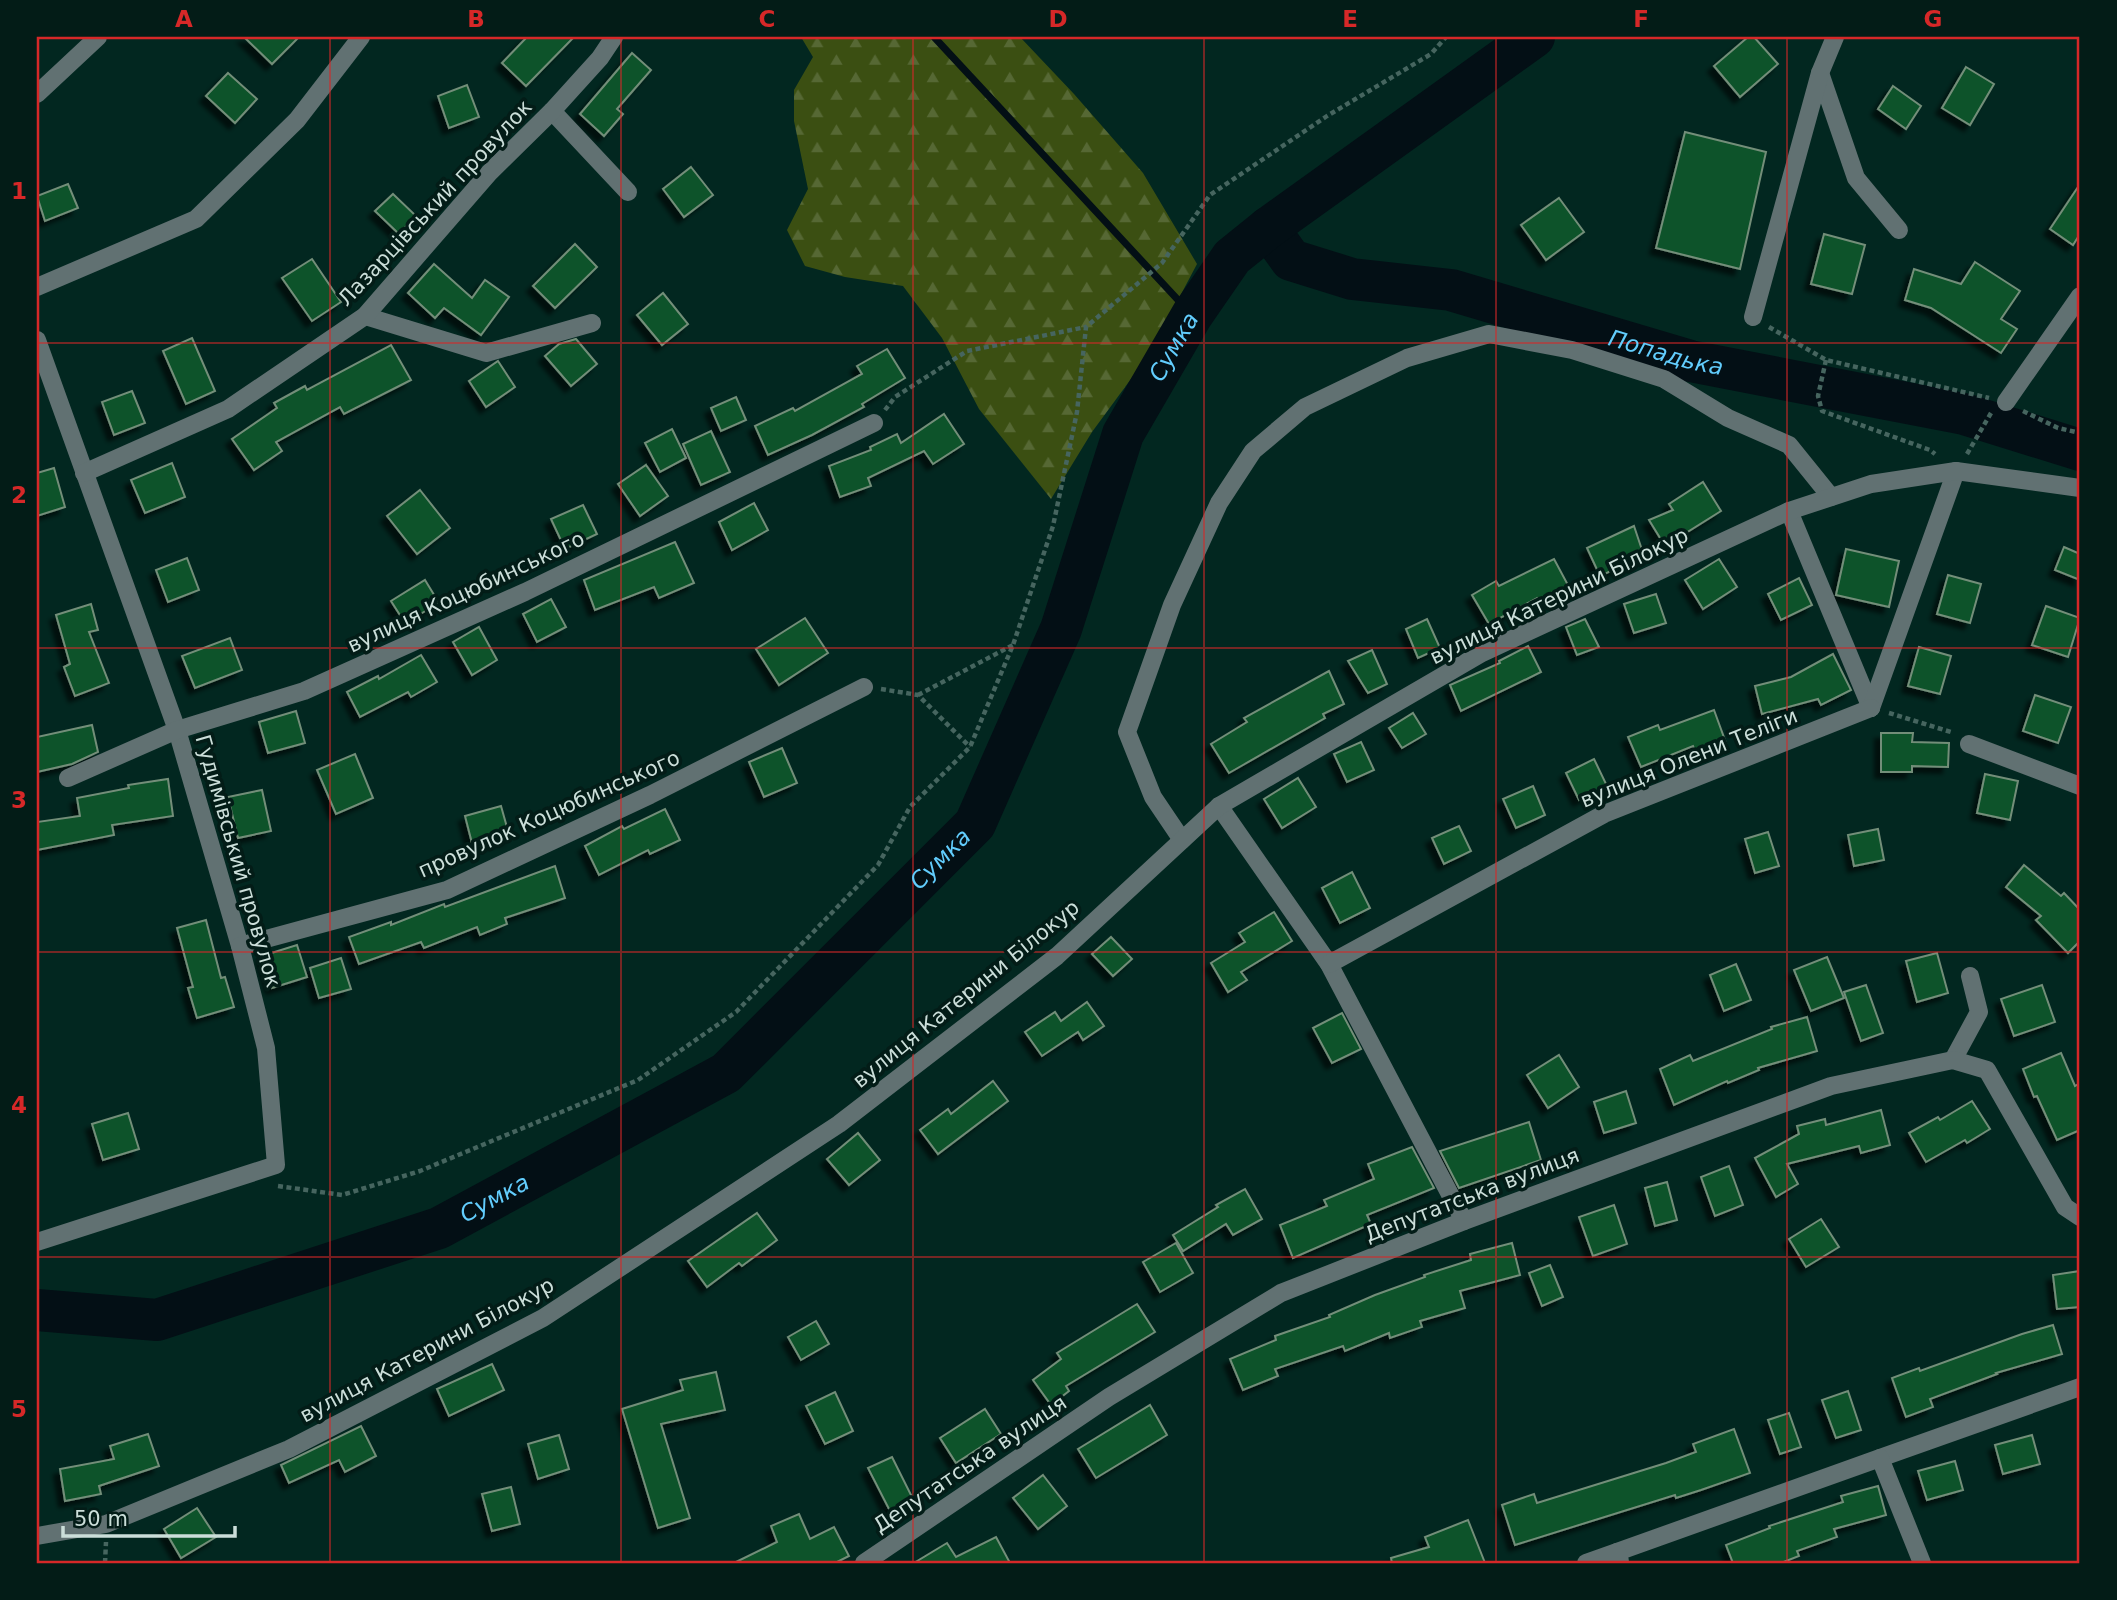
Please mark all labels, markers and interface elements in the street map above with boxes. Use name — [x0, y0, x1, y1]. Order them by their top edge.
text: A — [175, 6, 193, 32]
text: B — [467, 6, 485, 32]
text: C — [759, 6, 775, 32]
text: D — [1048, 6, 1068, 32]
text: E — [1342, 6, 1358, 32]
text: F — [1633, 6, 1649, 32]
text: G — [1924, 6, 1942, 32]
street label: Лазарцівський провулок — [333, 95, 537, 311]
text: 1 — [11, 178, 27, 204]
water label: Сумка — [1144, 308, 1204, 386]
water label: Попадька — [1606, 325, 1726, 380]
text: 2 — [11, 482, 27, 508]
street label: вулиця Катерини Білокур — [1426, 523, 1692, 669]
street label: вулиця Коцюбинського — [344, 526, 588, 658]
street label: вулиця Олени Теліги — [1577, 703, 1801, 813]
street label: Гудимівський провулок — [190, 732, 286, 990]
street label: провулок Коцюбинського — [415, 745, 683, 883]
text: 3 — [11, 787, 27, 813]
water label: Сумка — [904, 823, 976, 895]
street label: вулиця Катерини Білокур — [848, 895, 1084, 1093]
text: 4 — [11, 1092, 27, 1118]
street label: Депутатська вулиця — [1361, 1143, 1583, 1247]
water label: Сумка — [455, 1169, 534, 1227]
street label: вулиця Катерини Білокур — [296, 1273, 558, 1427]
street label: Депутатська вулиця — [869, 1390, 1071, 1538]
text: 5 — [11, 1396, 27, 1422]
scale bar — [63, 1495, 234, 1539]
text: 50 m — [74, 1507, 128, 1531]

